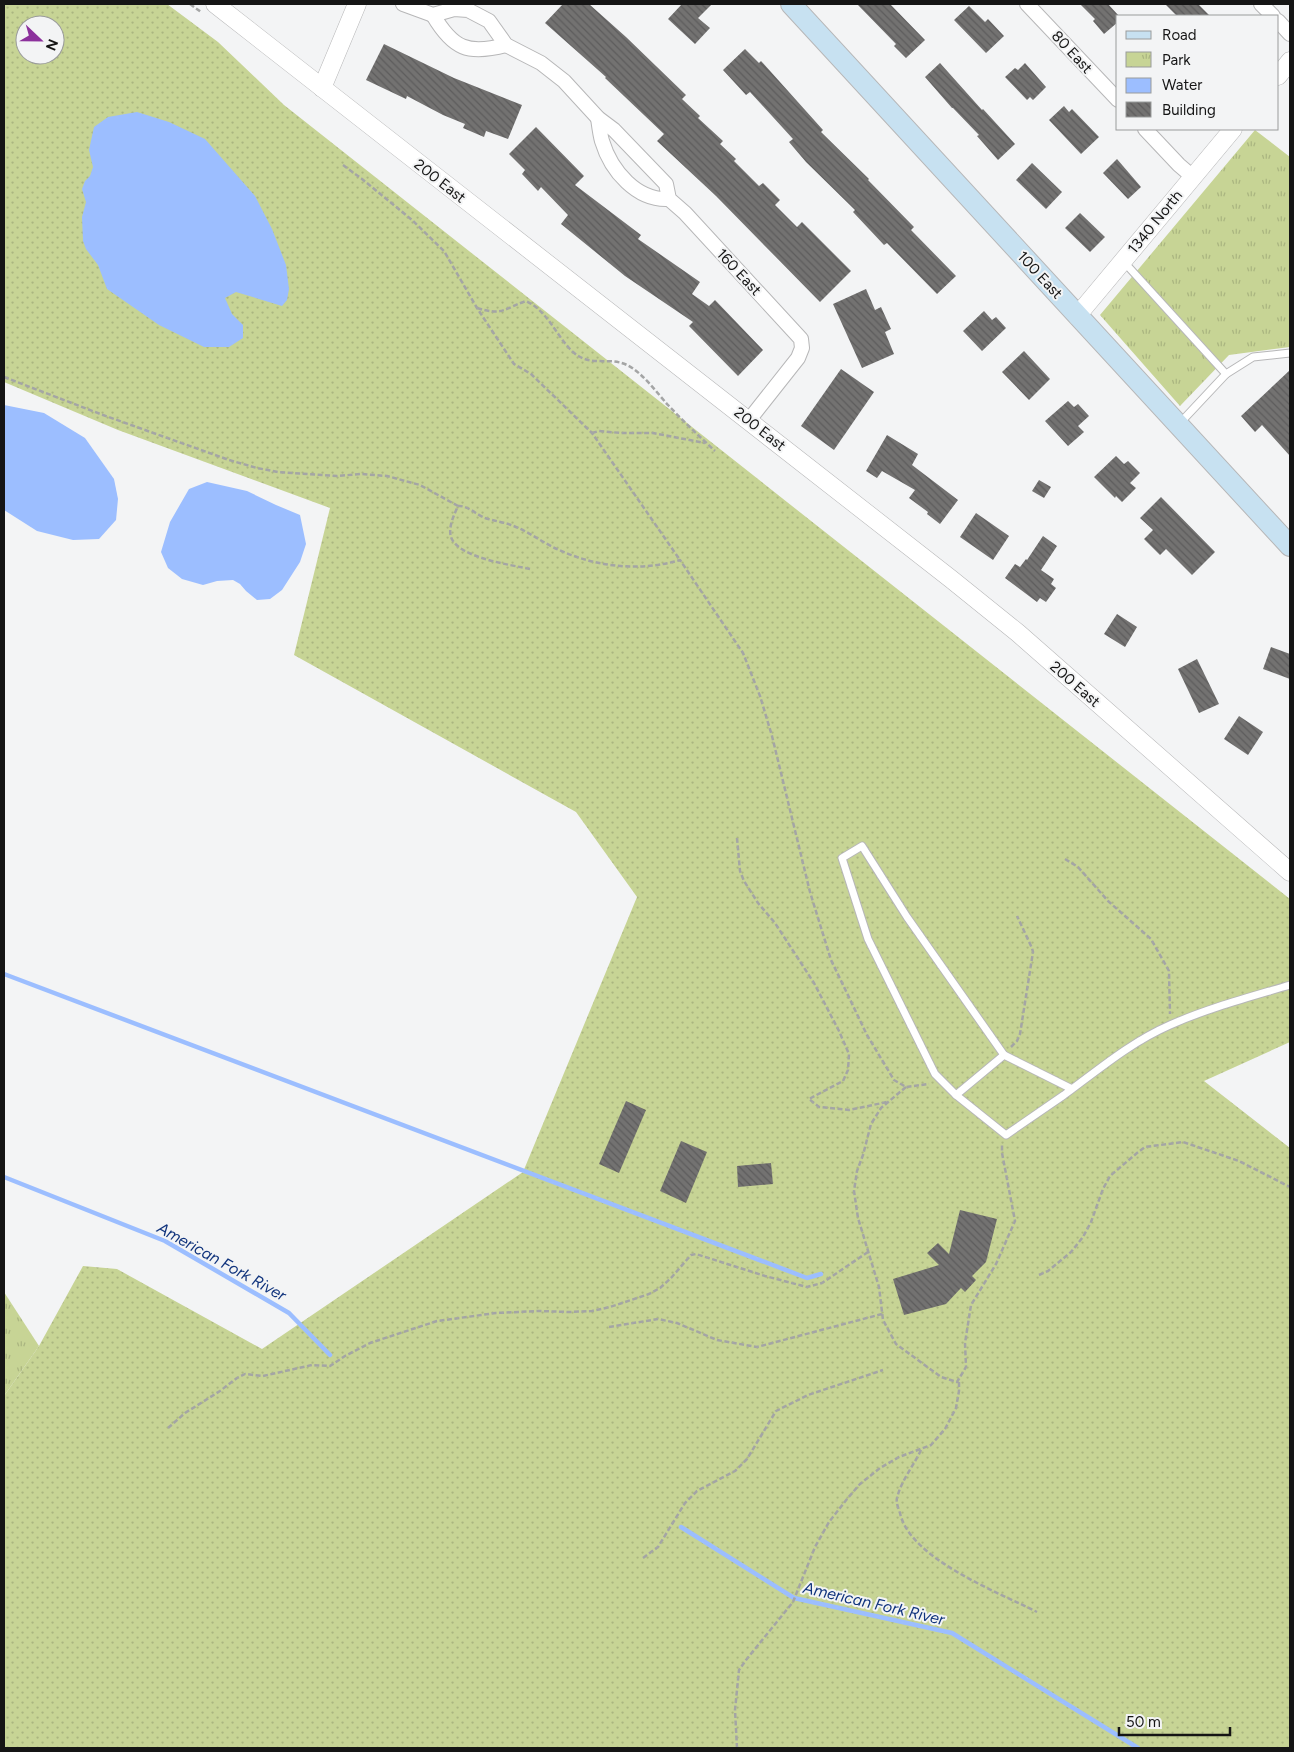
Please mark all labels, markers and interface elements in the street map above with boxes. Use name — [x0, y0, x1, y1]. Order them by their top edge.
north arrow — [15, 15, 65, 65]
legend — [1116, 15, 1279, 130]
text: Road — [1162, 26, 1197, 44]
street label: 80 East — [1048, 27, 1096, 77]
text: N — [42, 36, 61, 53]
text: Park — [1162, 51, 1191, 69]
text: Water — [1162, 76, 1202, 94]
text: Building — [1162, 101, 1216, 119]
street label: 200 East — [411, 155, 470, 207]
street label: 1340 North — [1124, 187, 1186, 257]
street label: 160 East — [713, 245, 765, 299]
street label: 100 East — [1014, 248, 1067, 303]
street label: 200 East — [731, 403, 790, 455]
street label: 200 East — [1046, 657, 1104, 711]
water label: American Fork River — [153, 1218, 290, 1305]
water label: American Fork River — [800, 1578, 947, 1629]
scale bar — [1119, 1704, 1230, 1736]
text: 50 m — [1126, 1713, 1161, 1731]

